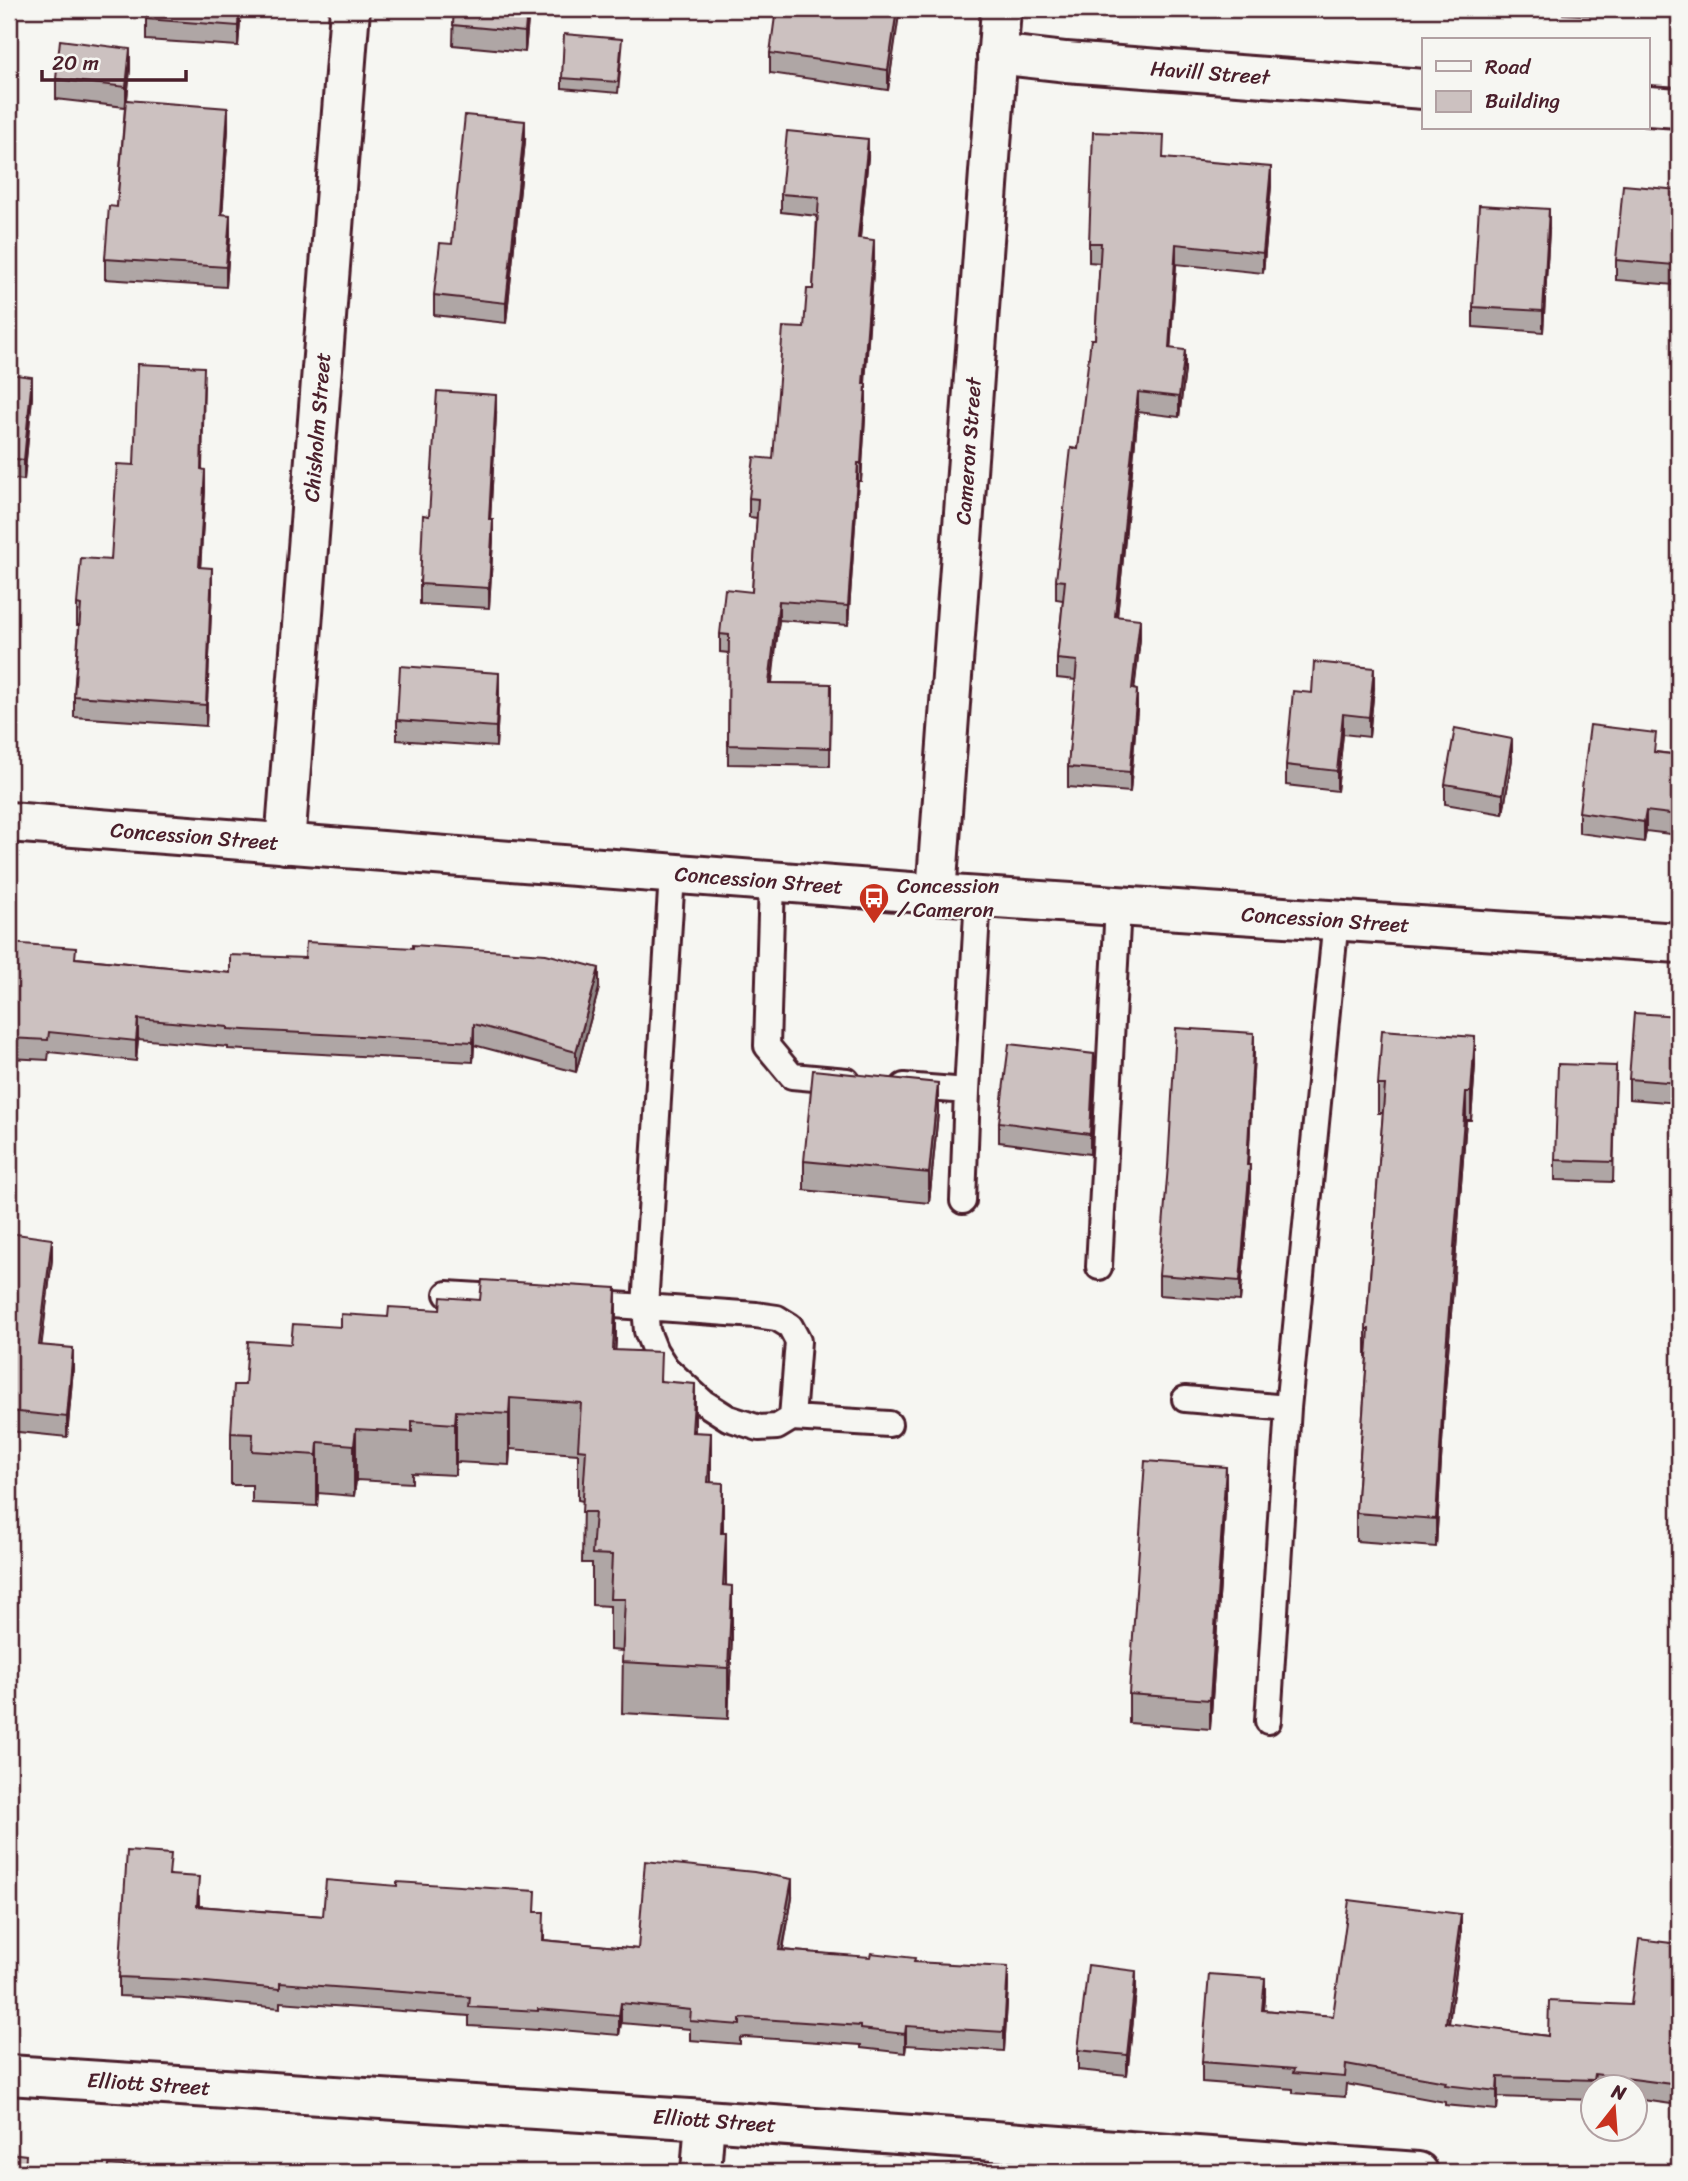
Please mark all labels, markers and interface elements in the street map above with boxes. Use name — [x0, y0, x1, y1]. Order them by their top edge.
scale bar — [42, 38, 186, 82]
legend — [1422, 38, 1650, 130]
text: 20 m — [52, 44, 99, 82]
text: Road — [1485, 48, 1532, 86]
street label: Havill Street — [1149, 49, 1273, 96]
text: Building — [1485, 82, 1561, 120]
street label: Chisholm Street — [293, 351, 342, 503]
street label: Cameron Street — [944, 375, 993, 526]
street label: Concession Street — [109, 811, 280, 862]
street label: Concession Street — [673, 855, 844, 906]
place label: Concession / Cameron — [897, 867, 999, 929]
bus stop icon: Concession / Cameron — [857, 881, 891, 925]
street label: Concession Street — [1240, 895, 1411, 944]
street label: Elliott Street — [86, 2061, 211, 2107]
north arrow — [1580, 2072, 1650, 2142]
text: N — [1607, 2074, 1631, 2110]
street label: Elliott Street — [652, 2098, 777, 2144]

